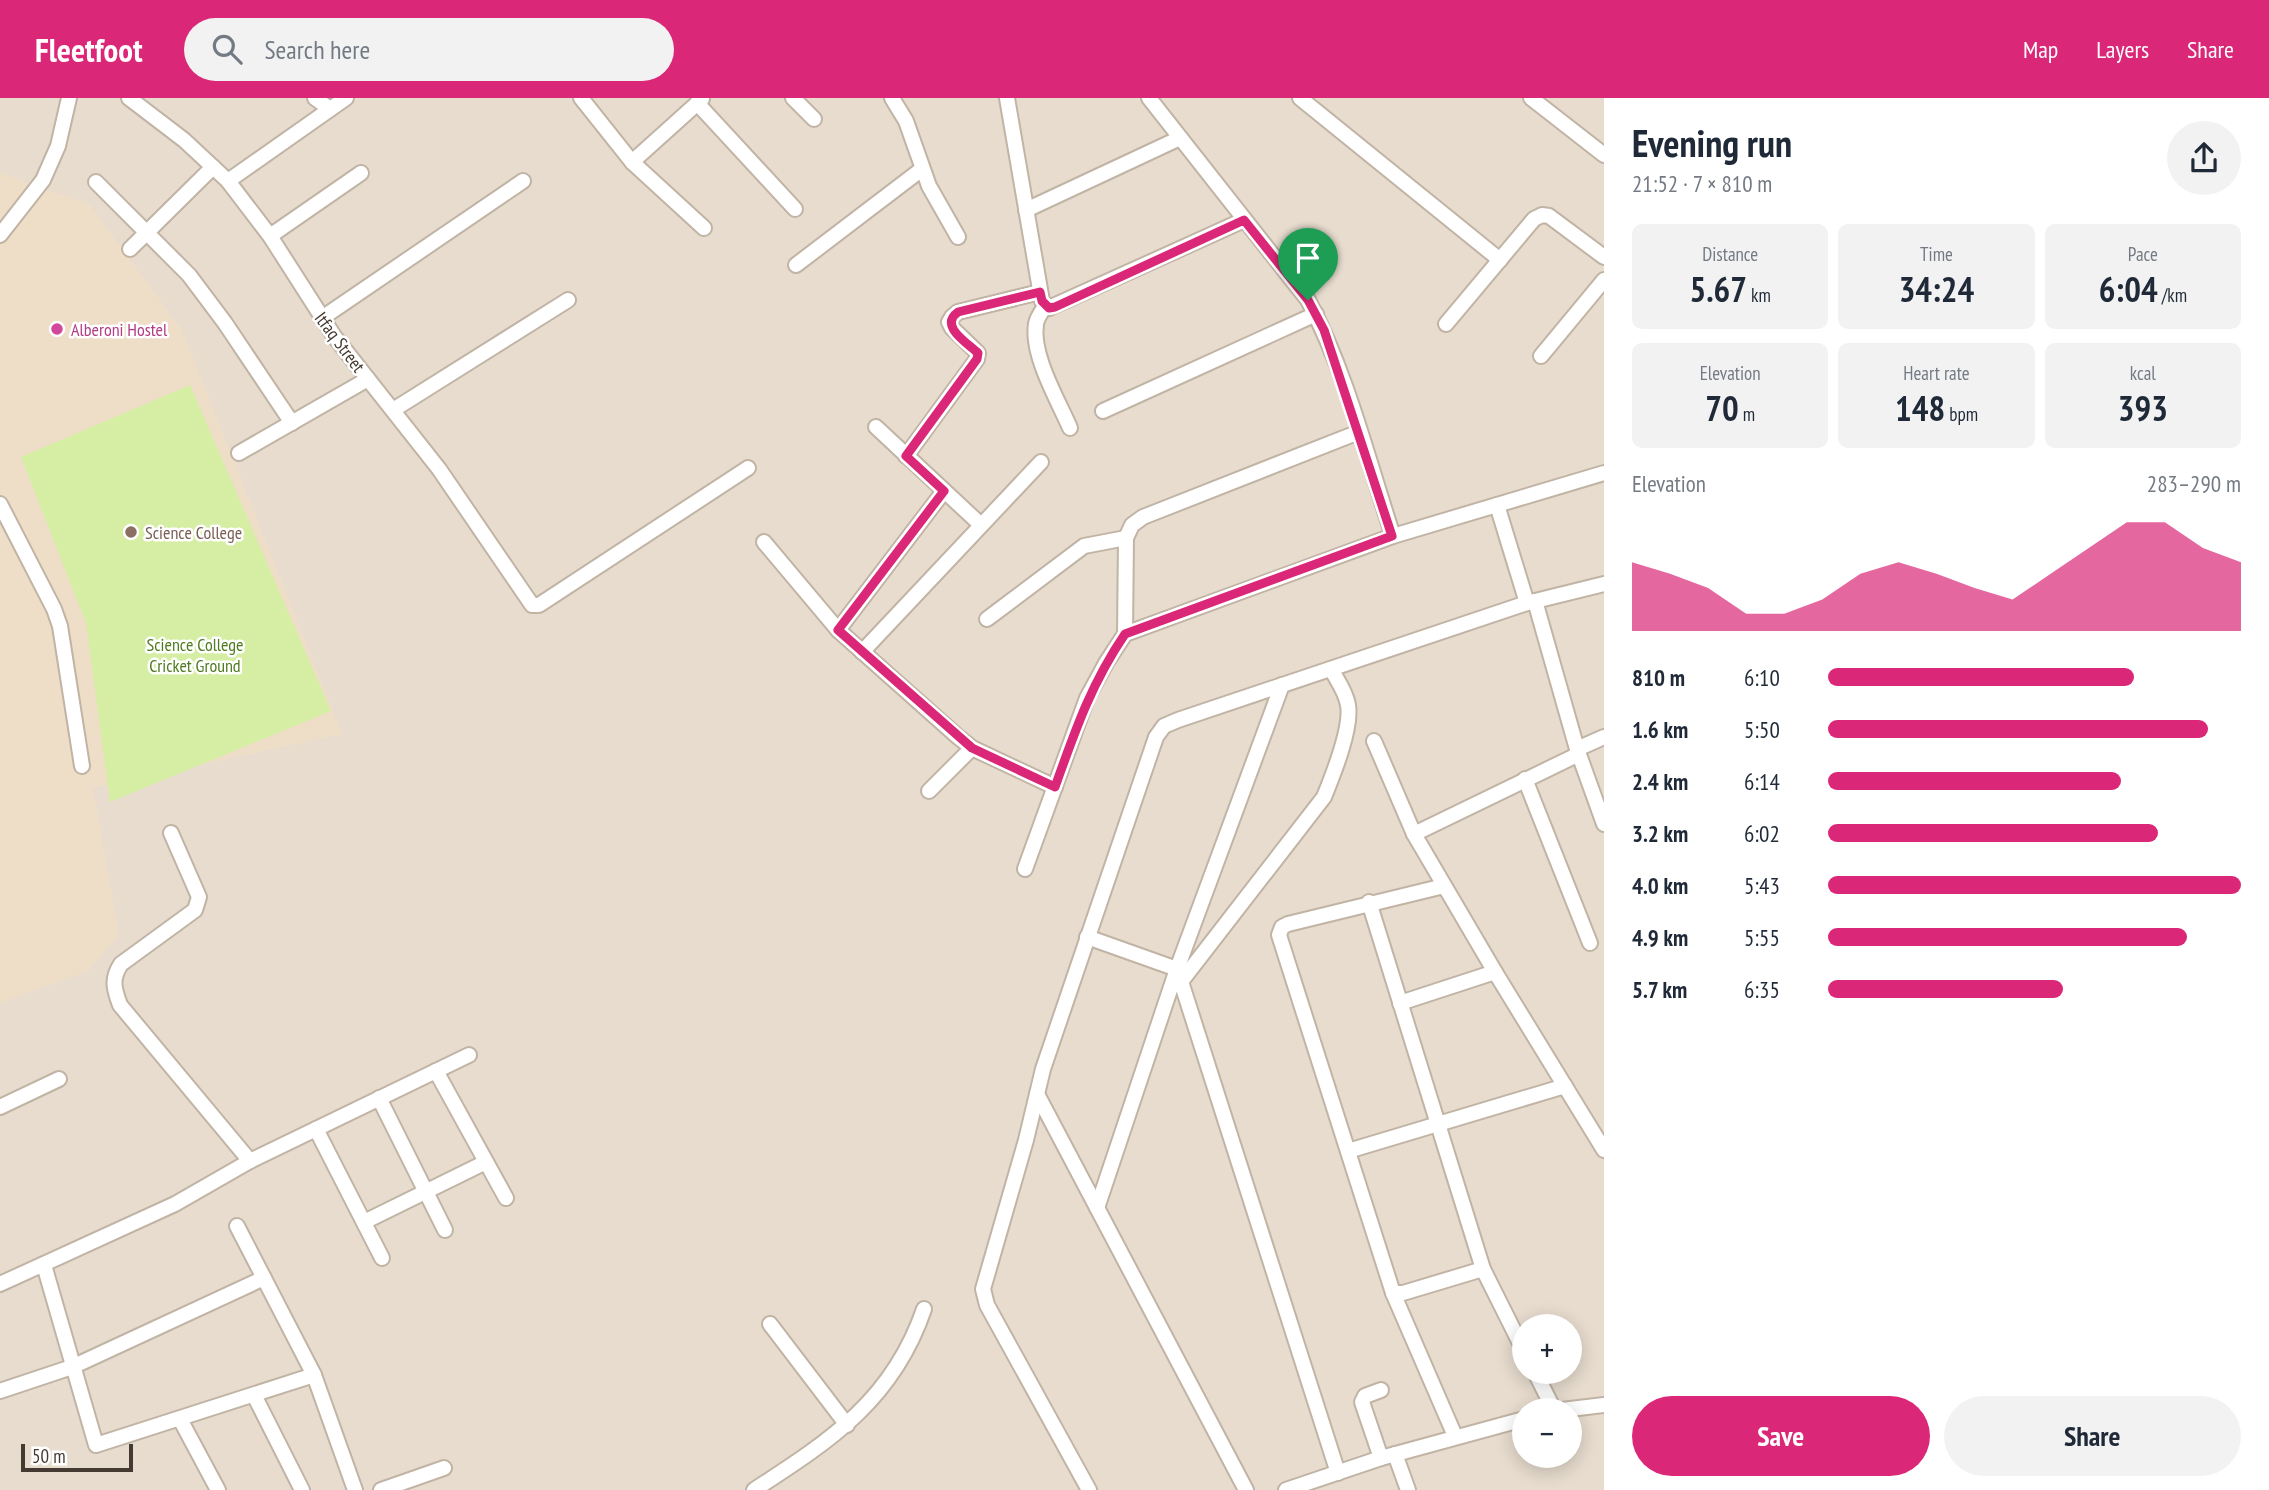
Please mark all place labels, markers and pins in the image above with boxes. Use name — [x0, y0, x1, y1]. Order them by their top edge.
pin — [1278, 228, 1338, 300]
place label: Alberoni Hostel — [71, 318, 168, 341]
marker: Alberoni Hostel — [49, 321, 65, 337]
place label: Science College — [145, 521, 242, 544]
marker: Science College — [123, 524, 139, 540]

